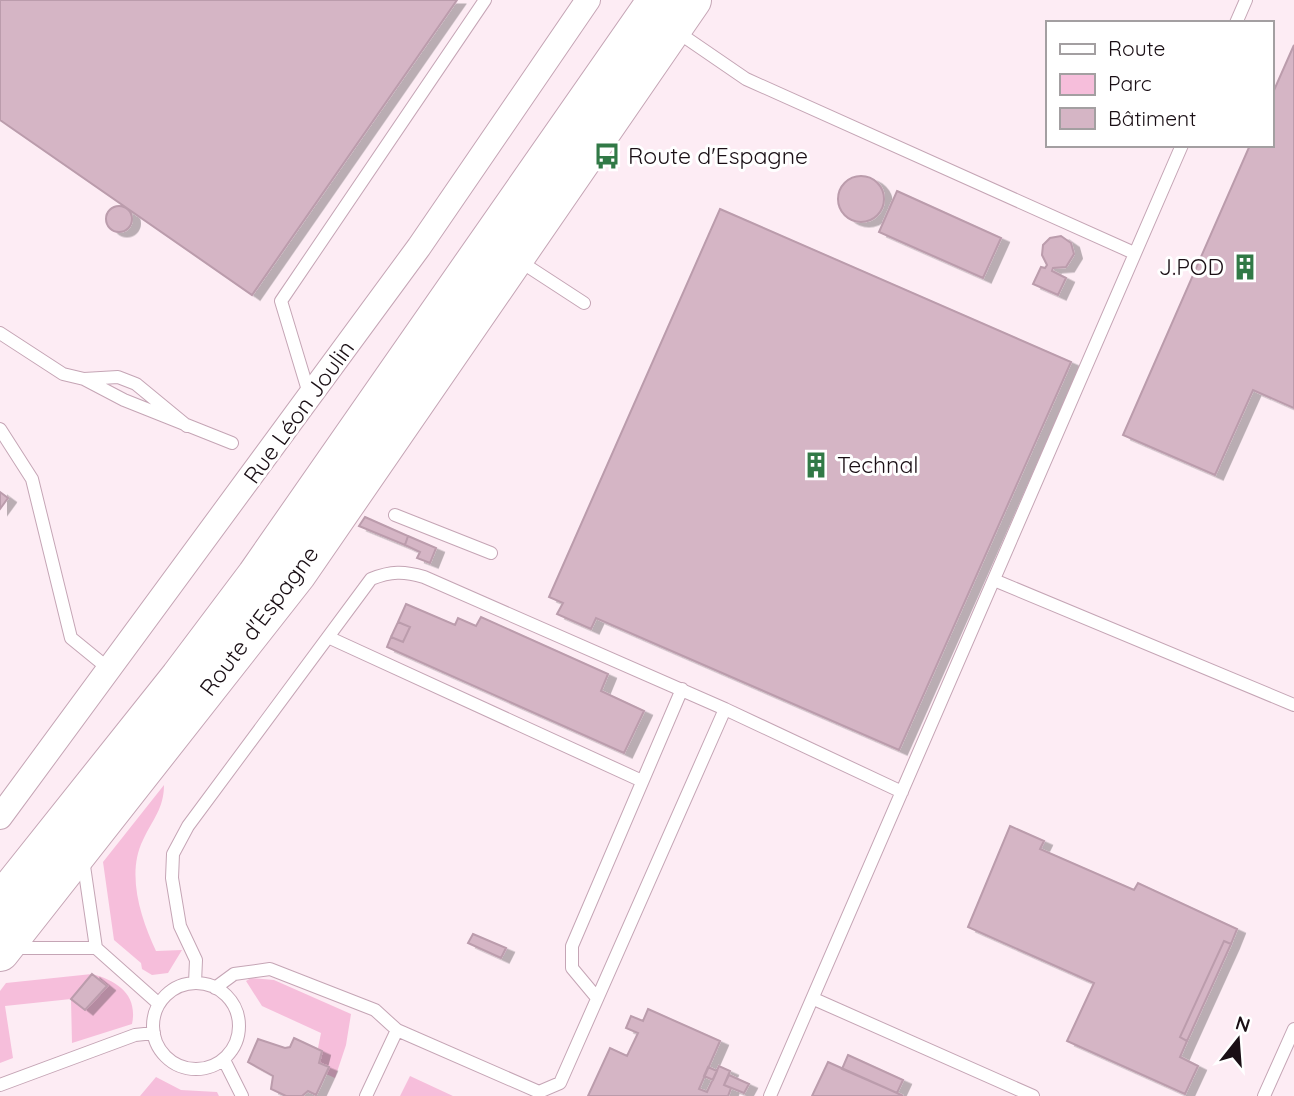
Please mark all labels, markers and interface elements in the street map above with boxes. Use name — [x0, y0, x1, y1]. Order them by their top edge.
legend — [1046, 21, 1273, 147]
text: Route — [1108, 35, 1165, 61]
text: Parc — [1108, 70, 1152, 96]
text: Bâtiment — [1108, 105, 1196, 131]
bus stop icon: Route d'Espagne — [592, 141, 622, 171]
place label: Route d'Espagne — [628, 141, 808, 170]
place label: J.POD — [1159, 252, 1224, 281]
building icon: J.POD — [1230, 252, 1260, 282]
street label: Rue Léon Joulin — [237, 334, 360, 489]
building icon: Technal — [801, 450, 831, 480]
place label: Technal — [837, 450, 919, 479]
street label: Route d'Espagne — [193, 540, 324, 701]
north arrow — [1203, 1005, 1273, 1075]
text: N — [1233, 1010, 1253, 1037]

